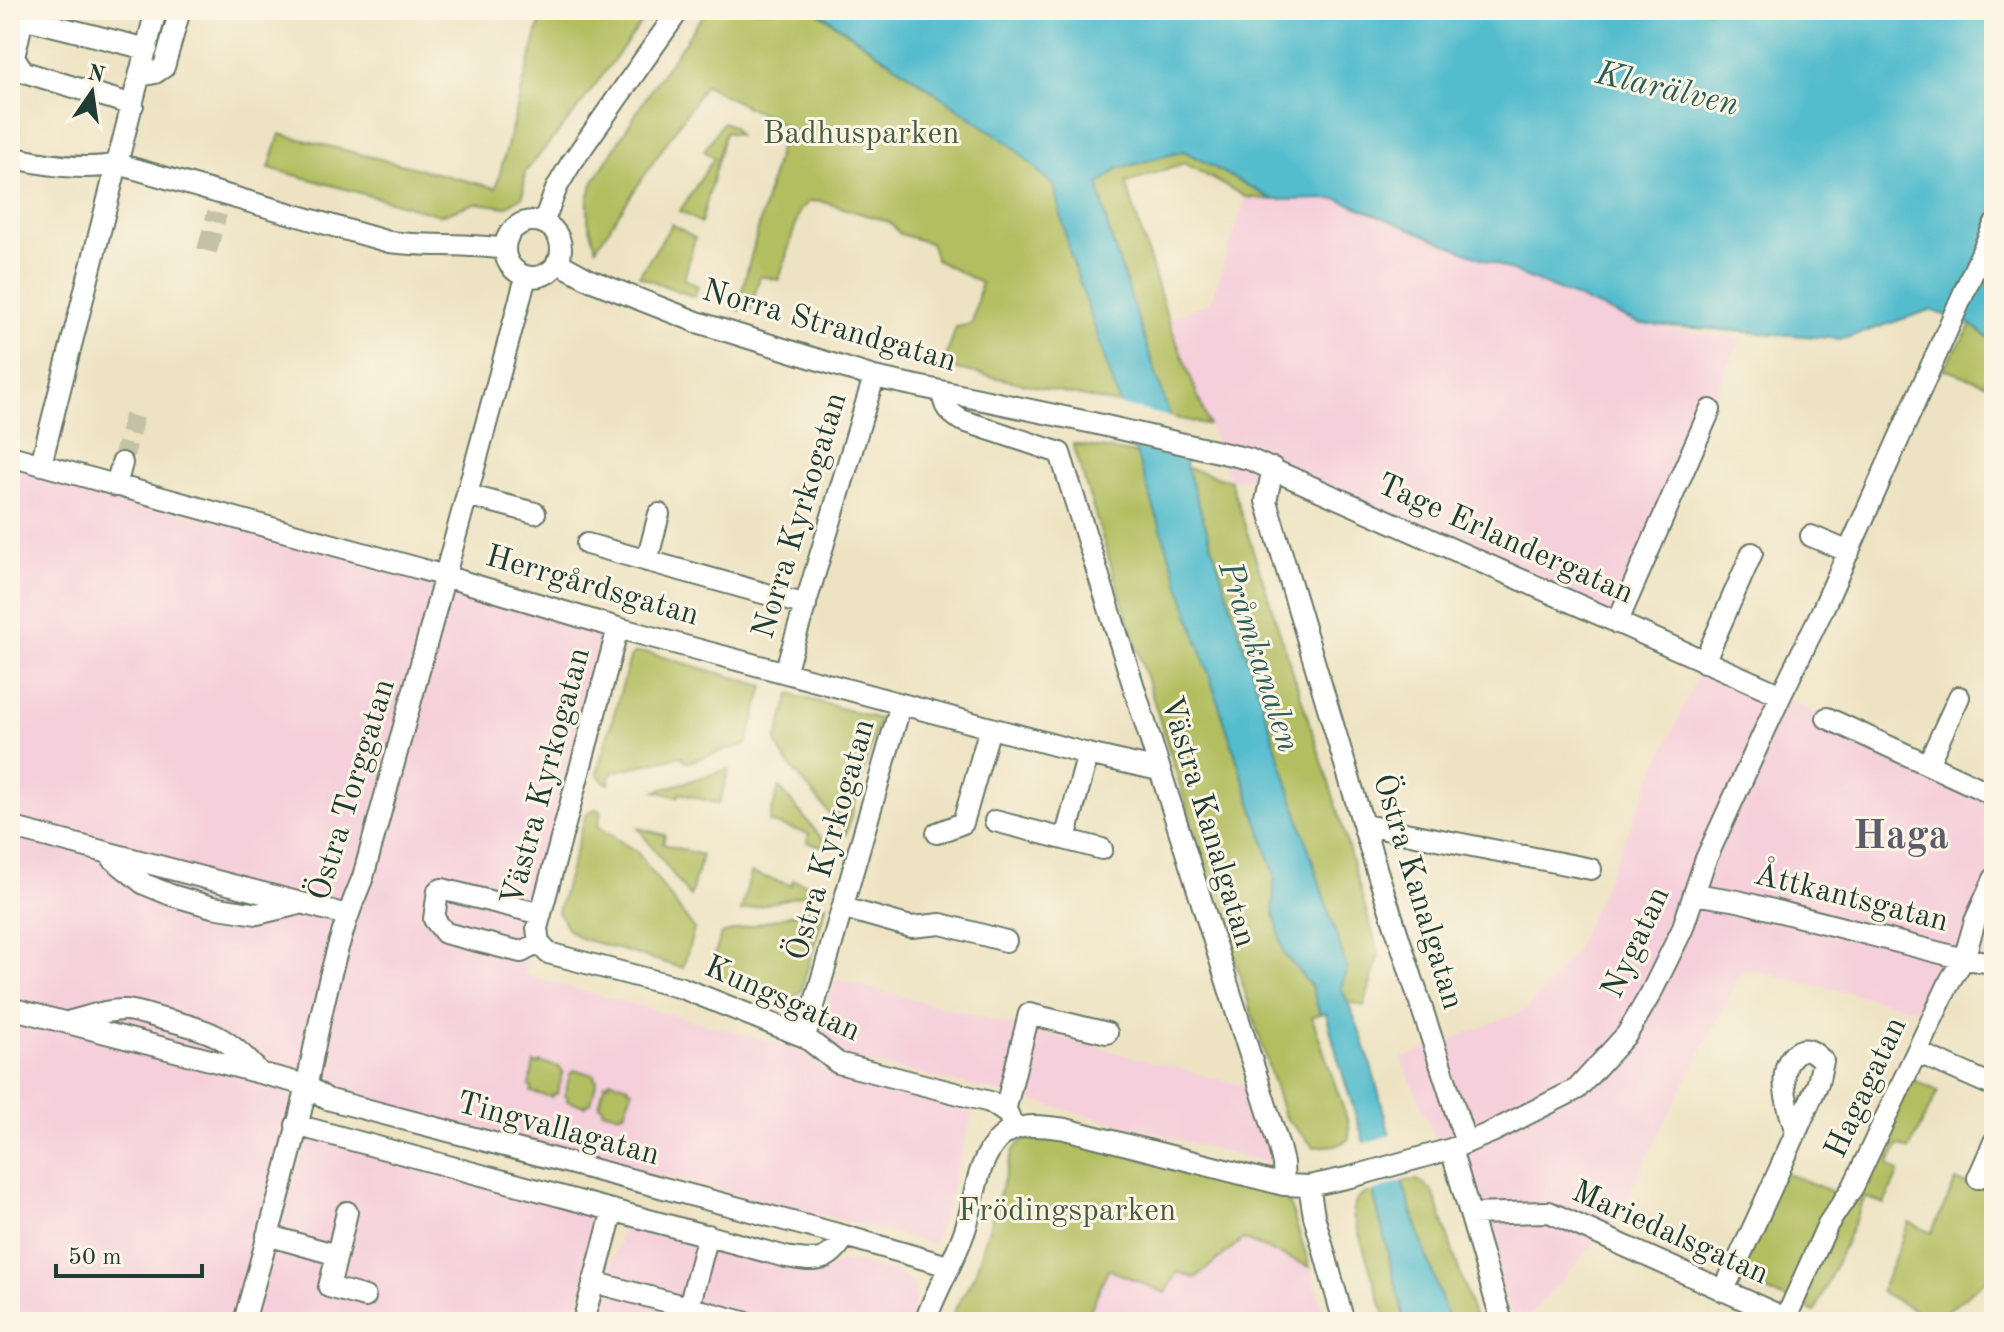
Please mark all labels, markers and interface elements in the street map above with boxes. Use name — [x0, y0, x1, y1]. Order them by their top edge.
north arrow — [52, 52, 132, 132]
water label: Klarälven — [1591, 57, 1742, 123]
text: N — [85, 62, 107, 87]
park label: Badhusparken — [762, 119, 960, 151]
street label: Norra Strandgatan — [698, 275, 960, 379]
street label: Norra Kyrkogatan — [748, 389, 854, 643]
street label: Tage Erlandergatan — [1372, 469, 1638, 611]
street label: Herrgårdsgatan — [482, 541, 702, 633]
water label: Pråmkanalen — [1211, 556, 1305, 757]
street label: Västra Kyrkogatan — [497, 644, 597, 910]
street label: Östra Torggatan — [299, 674, 402, 905]
street label: Västra Kanalgatan — [1154, 693, 1260, 951]
street label: Östra Kyrkogatan — [777, 714, 882, 964]
street label: Östra Kanalgatan — [1366, 769, 1473, 1014]
district label: Haga — [1853, 818, 1949, 858]
street label: Åttkantsgatan — [1751, 853, 1953, 939]
street label: Nygatan — [1597, 882, 1677, 1004]
street label: Kungsgatan — [699, 951, 865, 1049]
street label: Hagagatan — [1820, 1013, 1914, 1163]
street label: Tingvallagatan — [453, 1088, 663, 1172]
street label: Mariedalsgatan — [1567, 1176, 1773, 1292]
park label: Frödingsparken — [958, 1196, 1176, 1228]
scale bar — [56, 1228, 202, 1278]
text: 50 m — [68, 1246, 122, 1270]

